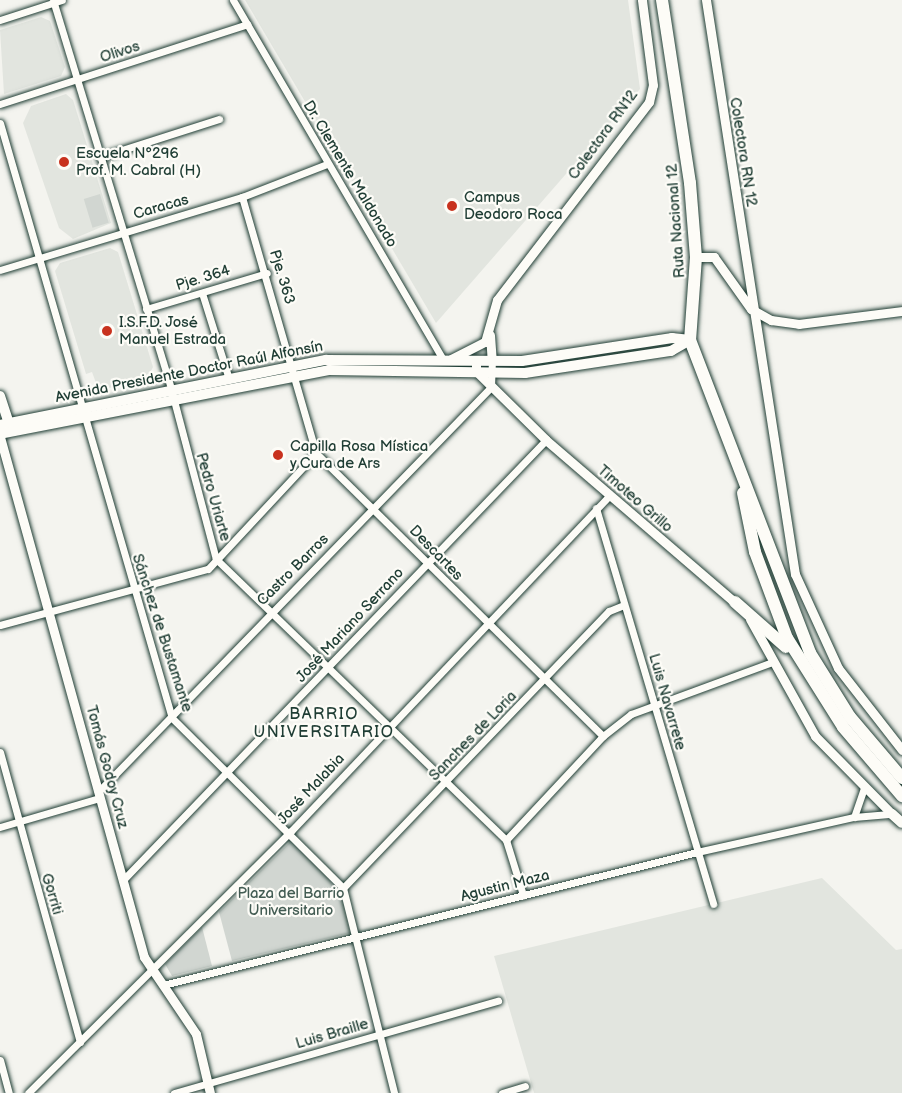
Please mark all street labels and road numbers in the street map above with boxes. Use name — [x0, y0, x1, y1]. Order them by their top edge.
street label: Olivos — [98, 37, 142, 67]
street label: Colectora RN12 — [564, 87, 642, 183]
street label: Colectora RN 12 — [725, 96, 761, 208]
street label: Dr. Clemente Maldonado — [299, 97, 401, 251]
street label: Ruta Nacional 12 — [663, 163, 689, 279]
street label: Caracas — [131, 191, 191, 223]
street label: Pje. 363 — [265, 248, 299, 306]
street label: Pje. 364 — [174, 261, 232, 295]
street label: Avenida Presidente Doctor Raúl Alfonsín — [54, 337, 324, 407]
street label: Pedro Uriarte — [192, 451, 234, 543]
street label: Timoteo Grillo — [594, 462, 676, 536]
street label: Descartes — [405, 522, 467, 584]
street label: Castro Barros — [253, 530, 333, 610]
street label: Sánchez de Bustamante — [128, 552, 196, 714]
street label: José Mariano Serrano — [292, 564, 408, 686]
street label: Luis Navarrete — [645, 652, 689, 752]
street label: Sanches de Loria — [425, 687, 521, 785]
street label: Tomás Godoy Cruz — [82, 703, 132, 831]
street label: José Malabia — [274, 750, 348, 828]
street label: Agustin Maza — [459, 866, 551, 906]
street label: Gorriti — [38, 871, 66, 917]
street label: Luis Braille — [294, 1015, 370, 1053]

